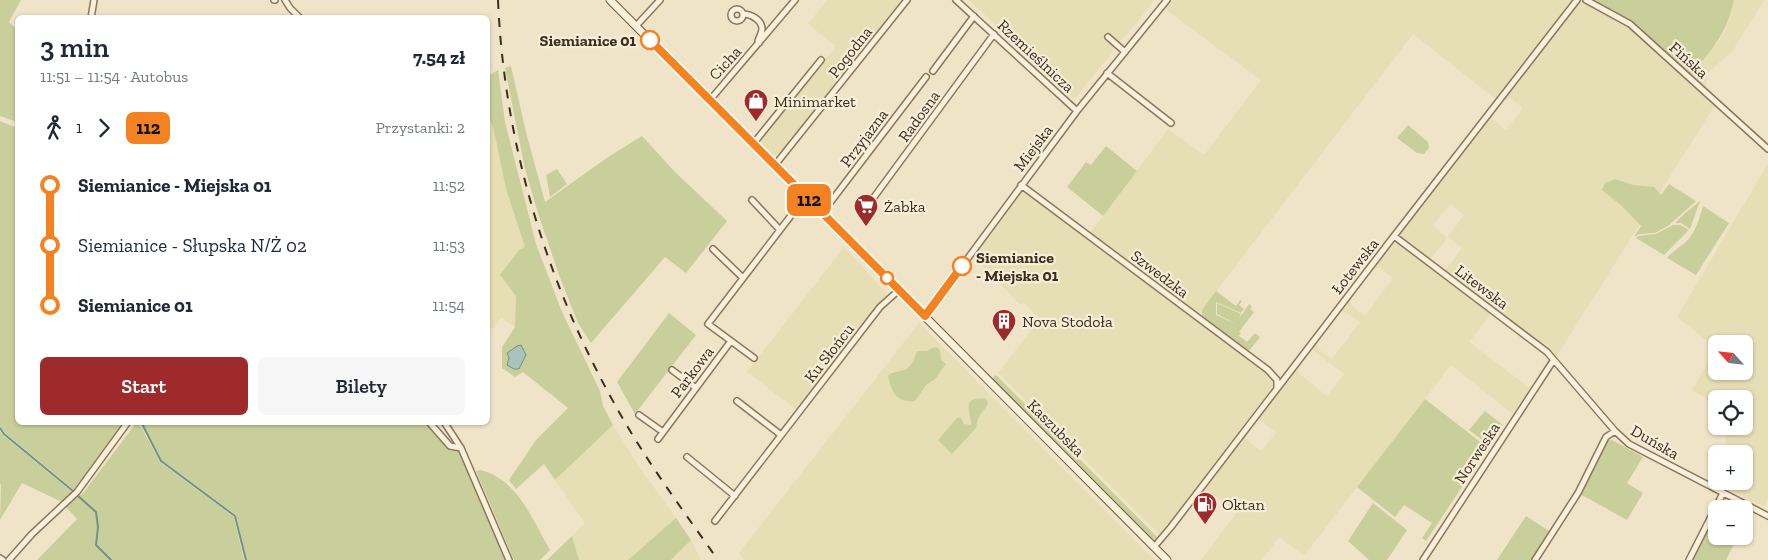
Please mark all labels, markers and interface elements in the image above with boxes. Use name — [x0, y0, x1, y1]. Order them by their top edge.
street label: Rzemieślnicza — [994, 16, 1079, 97]
street label: Pogodna — [824, 22, 876, 81]
marker: Siemianice 01 — [640, 30, 660, 50]
text: 3 min — [40, 31, 109, 64]
place label: Siemianice 01 — [539, 31, 637, 50]
street label: Fińska — [1666, 38, 1713, 83]
street label: Cicha — [705, 42, 745, 84]
text: 7.54 zł — [413, 46, 465, 69]
text: 11:51 – 11:54 · Autobus — [40, 67, 188, 86]
street label: Radosna — [894, 87, 944, 145]
shop icon: Minimarket — [743, 88, 769, 122]
place label: Minimarket — [774, 92, 856, 111]
street label: Przyjazna — [836, 105, 892, 171]
icon: walk — [40, 114, 68, 142]
icon: forward — [90, 114, 118, 142]
text: 112 — [136, 117, 160, 139]
text: 1 — [76, 118, 82, 137]
text: Przystanki: 2 — [376, 118, 465, 137]
street label: Miejska — [1009, 121, 1057, 175]
text: Siemianice - Miejska 01 — [78, 174, 272, 197]
text: 11:52 — [433, 176, 465, 195]
line badge: 112 — [780, 184, 838, 216]
text: 112 — [797, 189, 821, 211]
supermarket icon: Żabka — [853, 193, 879, 227]
place label: Żabka — [884, 197, 926, 216]
text: Siemianice - Słupska N/Ż 02 — [78, 234, 307, 257]
street label: Łotewska — [1327, 234, 1383, 298]
text: 11:53 — [433, 236, 465, 255]
street label: Szwedzka — [1127, 246, 1193, 302]
place label: Siemianice - Miejska 01 — [976, 248, 1059, 285]
marker: Siemianice - Miejska 01 — [952, 256, 972, 276]
street label: Litewska — [1452, 261, 1513, 313]
unlabelled marker — [880, 271, 894, 285]
text: Siemianice 01 — [78, 294, 193, 317]
text: 11:54 — [432, 296, 465, 315]
building icon: Nova Stodoła — [991, 308, 1017, 342]
place label: Nova Stodoła — [1022, 312, 1113, 331]
street label: Ku Słońcu — [800, 320, 858, 386]
north arrow — [1708, 335, 1752, 380]
map controls — [1708, 335, 1753, 545]
street label: Parkowa — [666, 342, 718, 401]
button: Start — [40, 357, 248, 415]
button: Bilety — [258, 357, 465, 415]
button: locate — [1708, 390, 1753, 435]
street label: Kaszubska — [1023, 395, 1089, 461]
street label: Norweska — [1450, 419, 1504, 487]
street label: Duńska — [1628, 421, 1683, 463]
button: + — [1708, 445, 1753, 490]
fuel station icon: Oktan — [1192, 491, 1218, 525]
place label: Oktan — [1222, 495, 1265, 514]
button: − — [1708, 500, 1753, 545]

